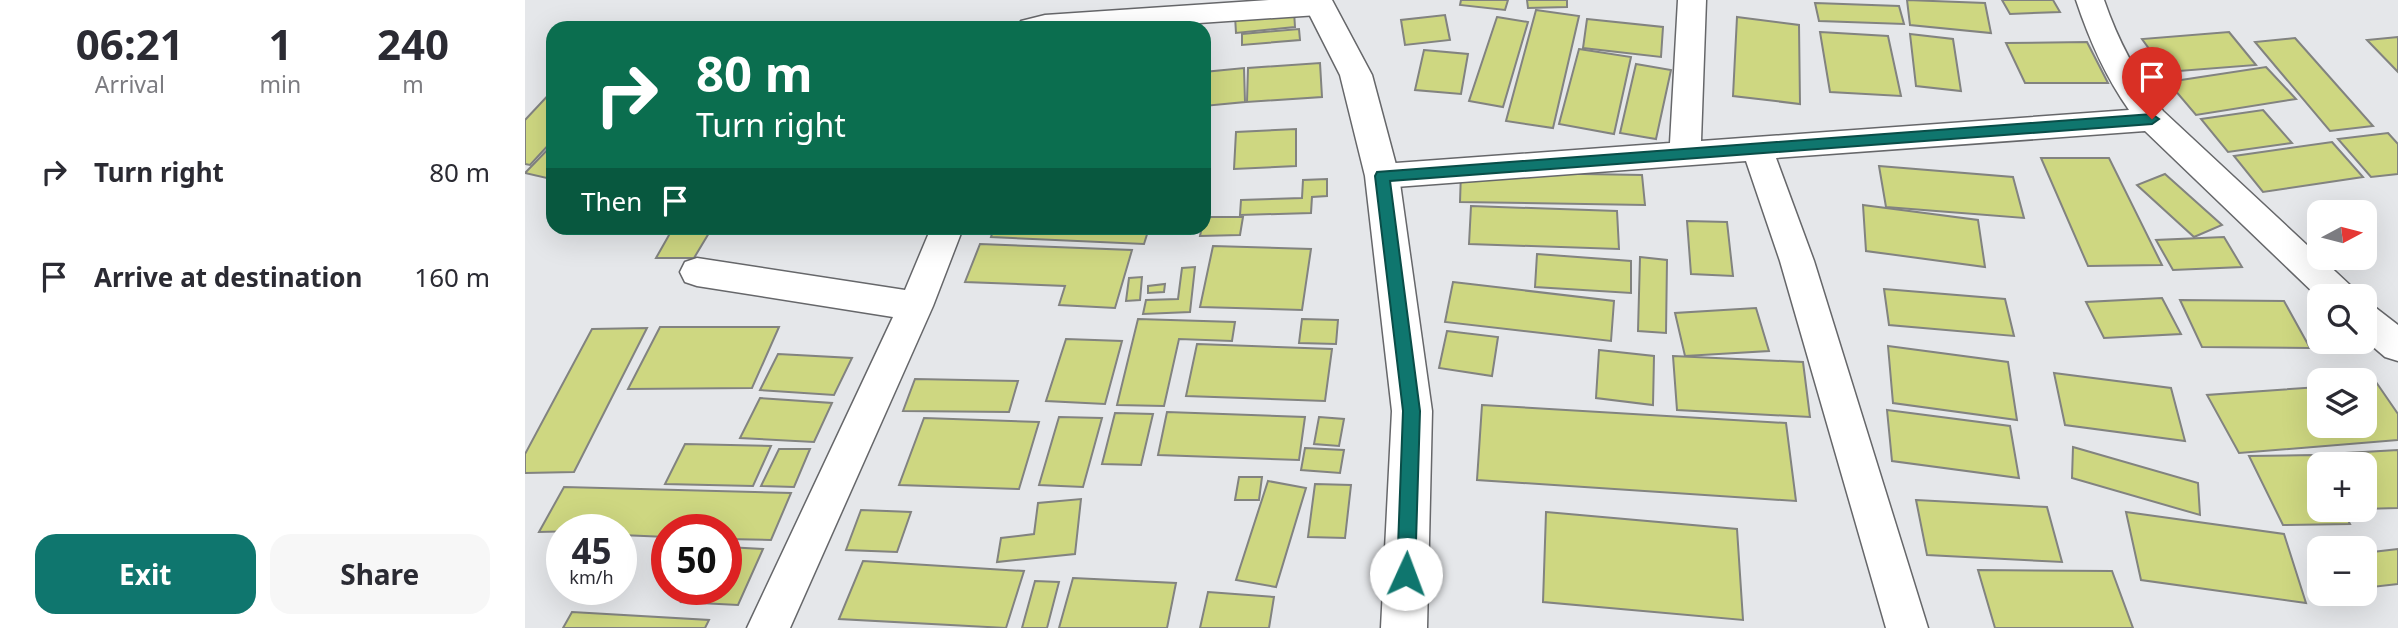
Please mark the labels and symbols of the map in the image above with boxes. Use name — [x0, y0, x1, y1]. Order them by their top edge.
pin — [2122, 47, 2182, 119]
north arrow — [2307, 200, 2377, 270]
speed limit sign: 50 — [651, 514, 742, 605]
position arrow — [1369, 537, 1443, 611]

